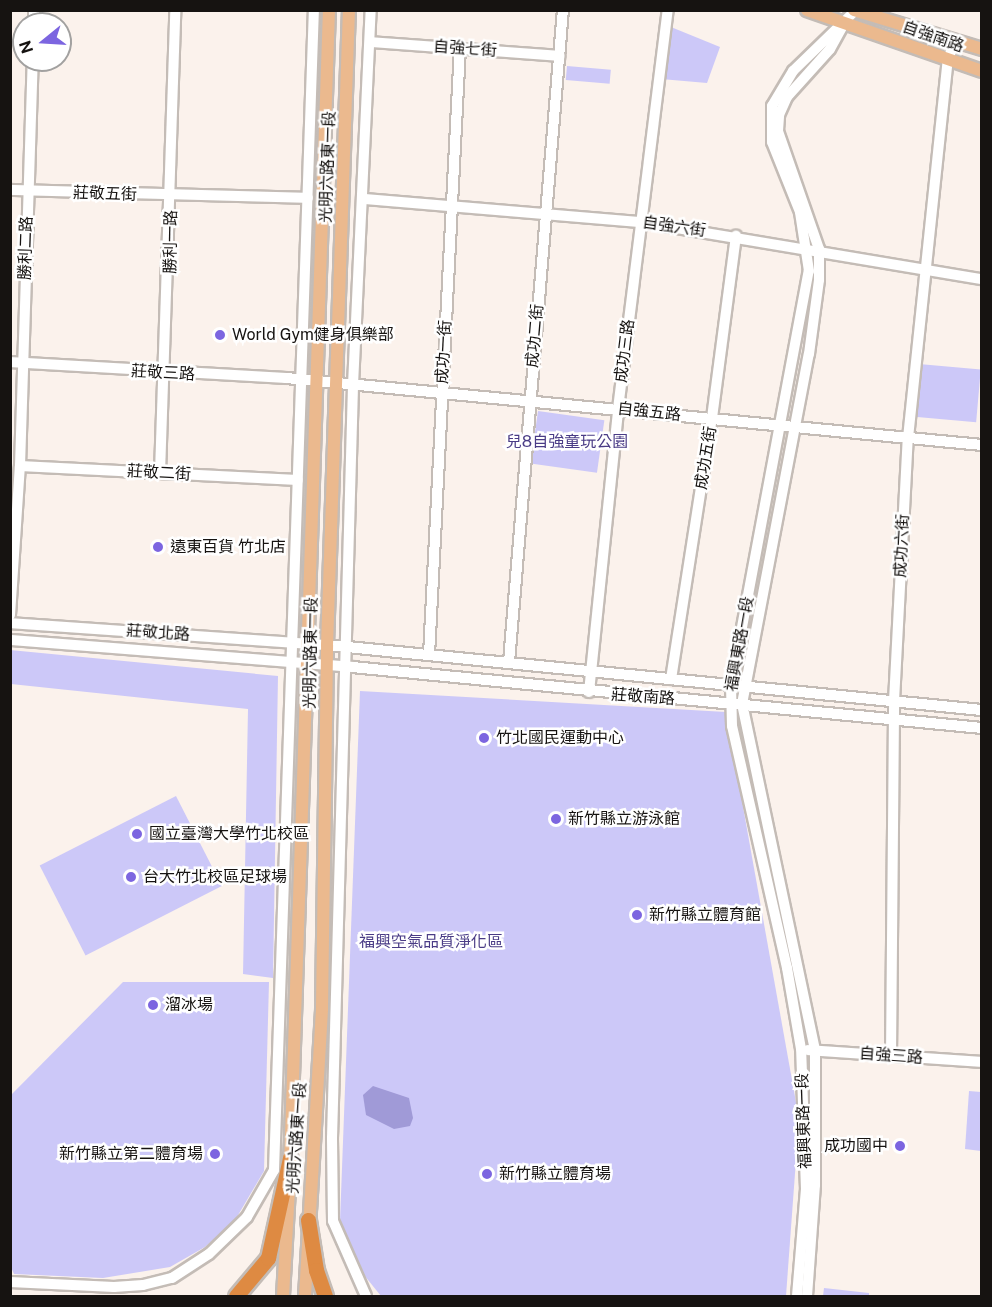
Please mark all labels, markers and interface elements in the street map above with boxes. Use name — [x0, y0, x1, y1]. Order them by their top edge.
north arrow — [12, 12, 72, 72]
street label: 自強南路 — [900, 18, 966, 56]
street label: 自強七街 — [432, 37, 498, 61]
text: N — [15, 38, 37, 56]
street label: 光明六路東一段 — [316, 111, 340, 223]
street label: 莊敬五街 — [73, 183, 137, 205]
street label: 勝利一路 — [161, 210, 181, 274]
street label: 自強六街 — [641, 213, 707, 241]
street label: 勝利二路 — [15, 216, 37, 280]
street label: 成功二街 — [523, 303, 547, 369]
street label: 成功三路 — [612, 318, 638, 384]
street label: 成功一街 — [433, 320, 455, 384]
place label: World Gym健身俱樂部 — [232, 325, 394, 345]
marker: World Gym健身俱樂部 — [213, 328, 227, 342]
street label: 莊敬三路 — [131, 362, 195, 384]
street label: 自強五路 — [616, 399, 682, 425]
street label: 成功五街 — [692, 425, 720, 491]
park label: 兒8自強童玩公園 — [506, 432, 628, 452]
street label: 莊敬二街 — [127, 462, 191, 484]
street label: 成功六街 — [891, 514, 913, 578]
place label: 遠東百貨 竹北店 — [170, 537, 286, 557]
marker: 遠東百貨 竹北店 — [151, 540, 165, 554]
street label: 福興東路一段 — [722, 595, 758, 693]
street label: 光明六路東一段 — [300, 597, 322, 709]
street label: 莊敬北路 — [125, 621, 191, 645]
street label: 莊敬南路 — [610, 685, 676, 709]
place label: 竹北國民運動中心 — [496, 728, 624, 748]
marker: 竹北國民運動中心 — [477, 731, 491, 745]
place label: 新竹縣立游泳館 — [568, 809, 680, 829]
marker: 新竹縣立游泳館 — [549, 812, 563, 826]
place label: 國立臺灣大學竹北校區 — [149, 824, 309, 844]
marker: 國立臺灣大學竹北校區 — [130, 827, 144, 841]
place label: 台大竹北校區足球場 — [143, 867, 287, 887]
marker: 台大竹北校區足球場 — [124, 870, 138, 884]
place label: 新竹縣立體育館 — [649, 905, 761, 925]
marker: 新竹縣立體育館 — [630, 908, 644, 922]
park label: 福興空氣品質淨化區 — [359, 932, 503, 952]
place label: 溜冰場 — [165, 995, 213, 1015]
marker: 溜冰場 — [146, 998, 160, 1012]
street label: 自強三路 — [858, 1044, 924, 1068]
street label: 福興東路一段 — [793, 1073, 815, 1169]
street label: 光明六路東一段 — [284, 1081, 310, 1195]
place label: 成功國中 — [824, 1136, 888, 1156]
marker: 成功國中 — [893, 1139, 907, 1153]
place label: 新竹縣立第二體育場 — [59, 1144, 203, 1164]
marker: 新竹縣立第二體育場 — [208, 1147, 222, 1161]
place label: 新竹縣立體育場 — [499, 1164, 611, 1184]
marker: 新竹縣立體育場 — [480, 1167, 494, 1181]

